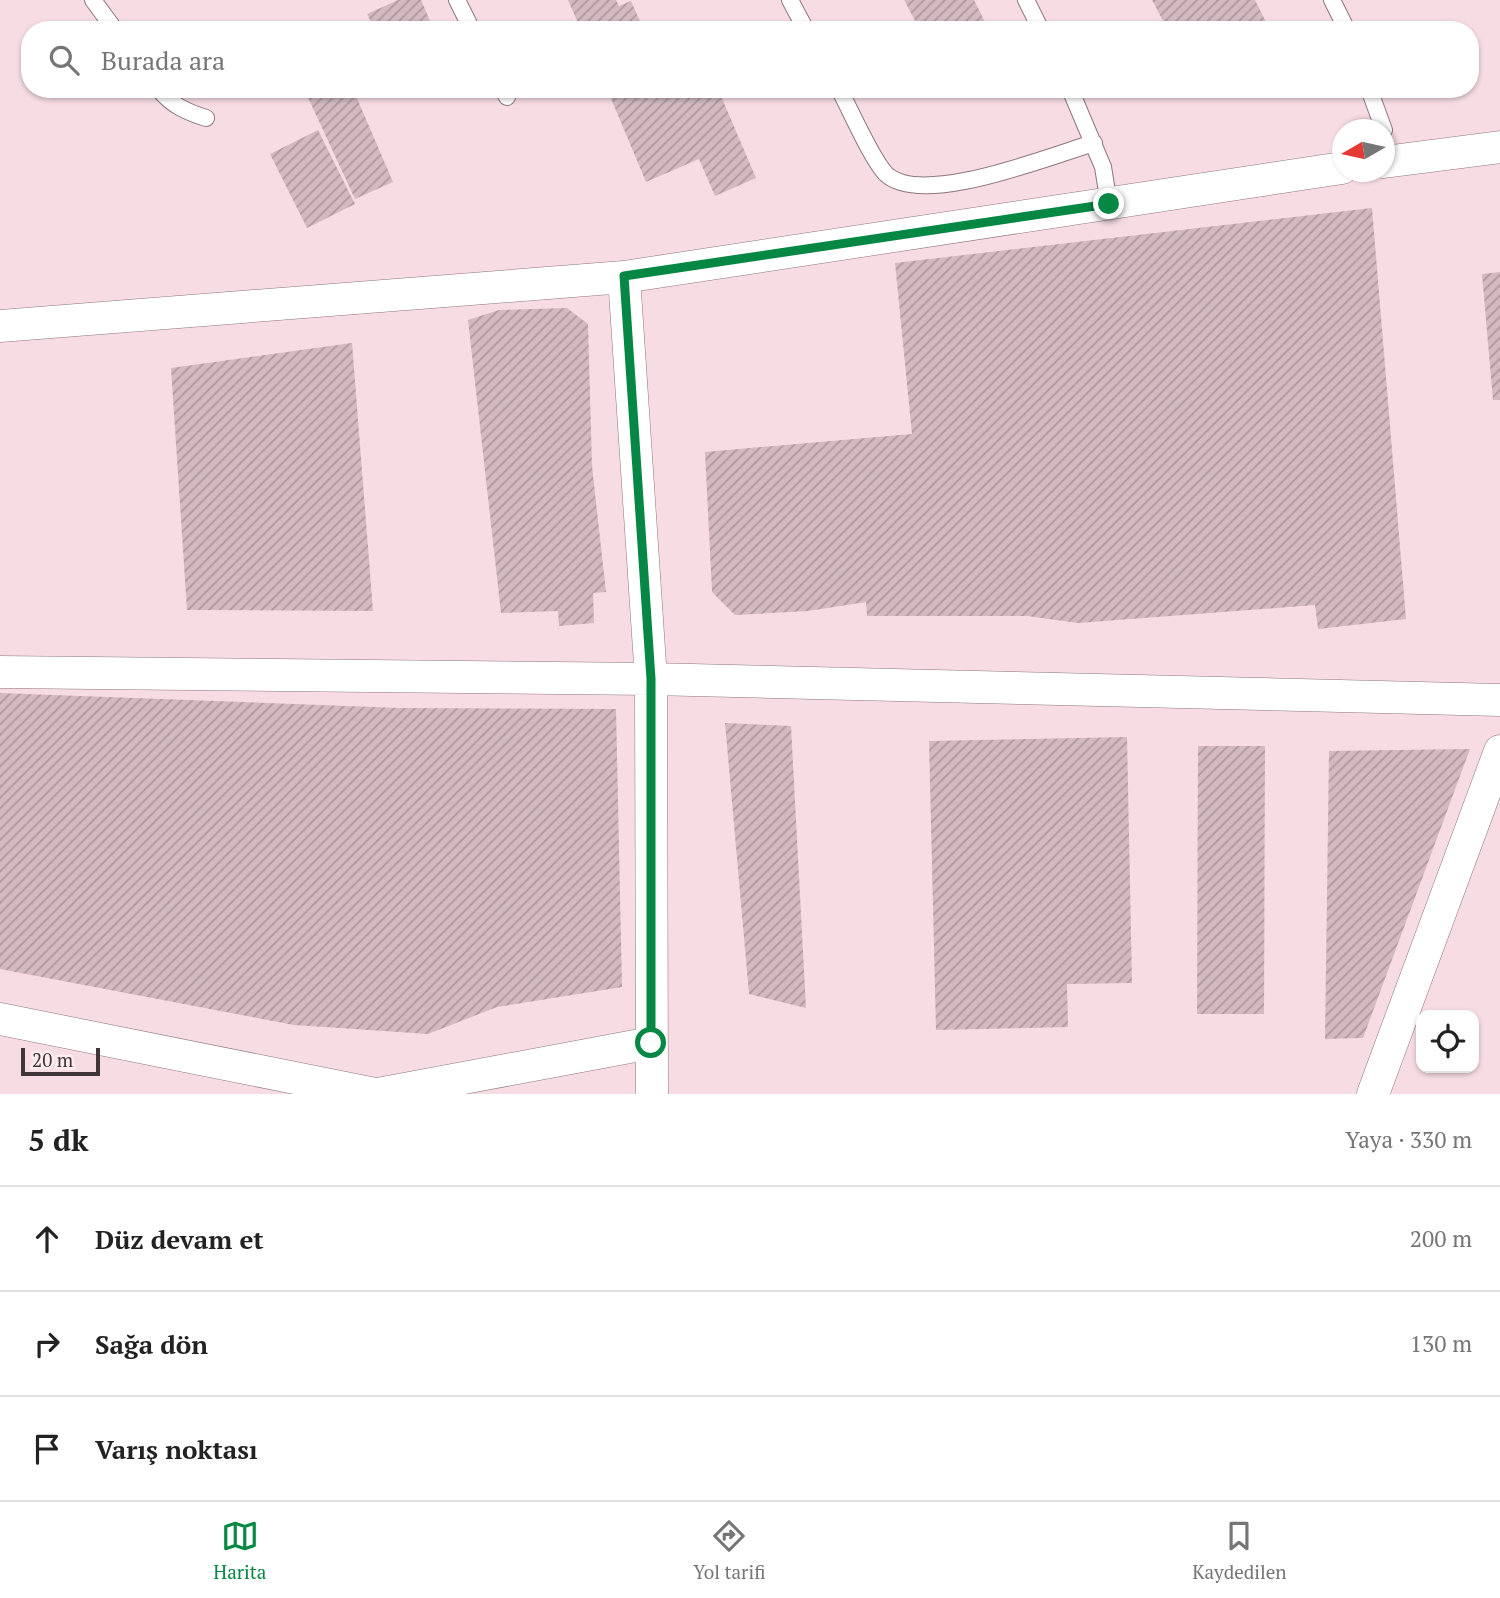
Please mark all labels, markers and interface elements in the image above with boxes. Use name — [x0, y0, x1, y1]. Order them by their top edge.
search box — [21, 21, 1479, 98]
icon: search — [45, 41, 83, 79]
text: Burada ara — [101, 43, 225, 77]
north arrow — [1332, 119, 1395, 182]
route end — [1093, 188, 1124, 219]
map controls — [1416, 1010, 1479, 1073]
button: locate — [1416, 1010, 1479, 1073]
route start — [635, 1027, 666, 1058]
scale bar — [21, 1045, 100, 1077]
text: 20 m — [32, 1047, 73, 1072]
text: 5 dk — [28, 1120, 89, 1160]
text: Yaya · 330 m — [1345, 1124, 1472, 1155]
icon: ahead — [28, 1220, 66, 1258]
text: Düz devam et — [95, 1222, 264, 1256]
text: 200 m — [1410, 1223, 1472, 1254]
icon: right — [28, 1325, 66, 1363]
text: Sağa dön — [95, 1327, 208, 1361]
text: 130 m — [1410, 1328, 1472, 1359]
icon: arrive — [28, 1430, 66, 1468]
text: Varış noktası — [95, 1432, 258, 1466]
tab: Harita — [213, 1517, 266, 1584]
tab: Yol tarifi — [693, 1517, 766, 1584]
tab: Kaydedilen — [1192, 1517, 1287, 1584]

